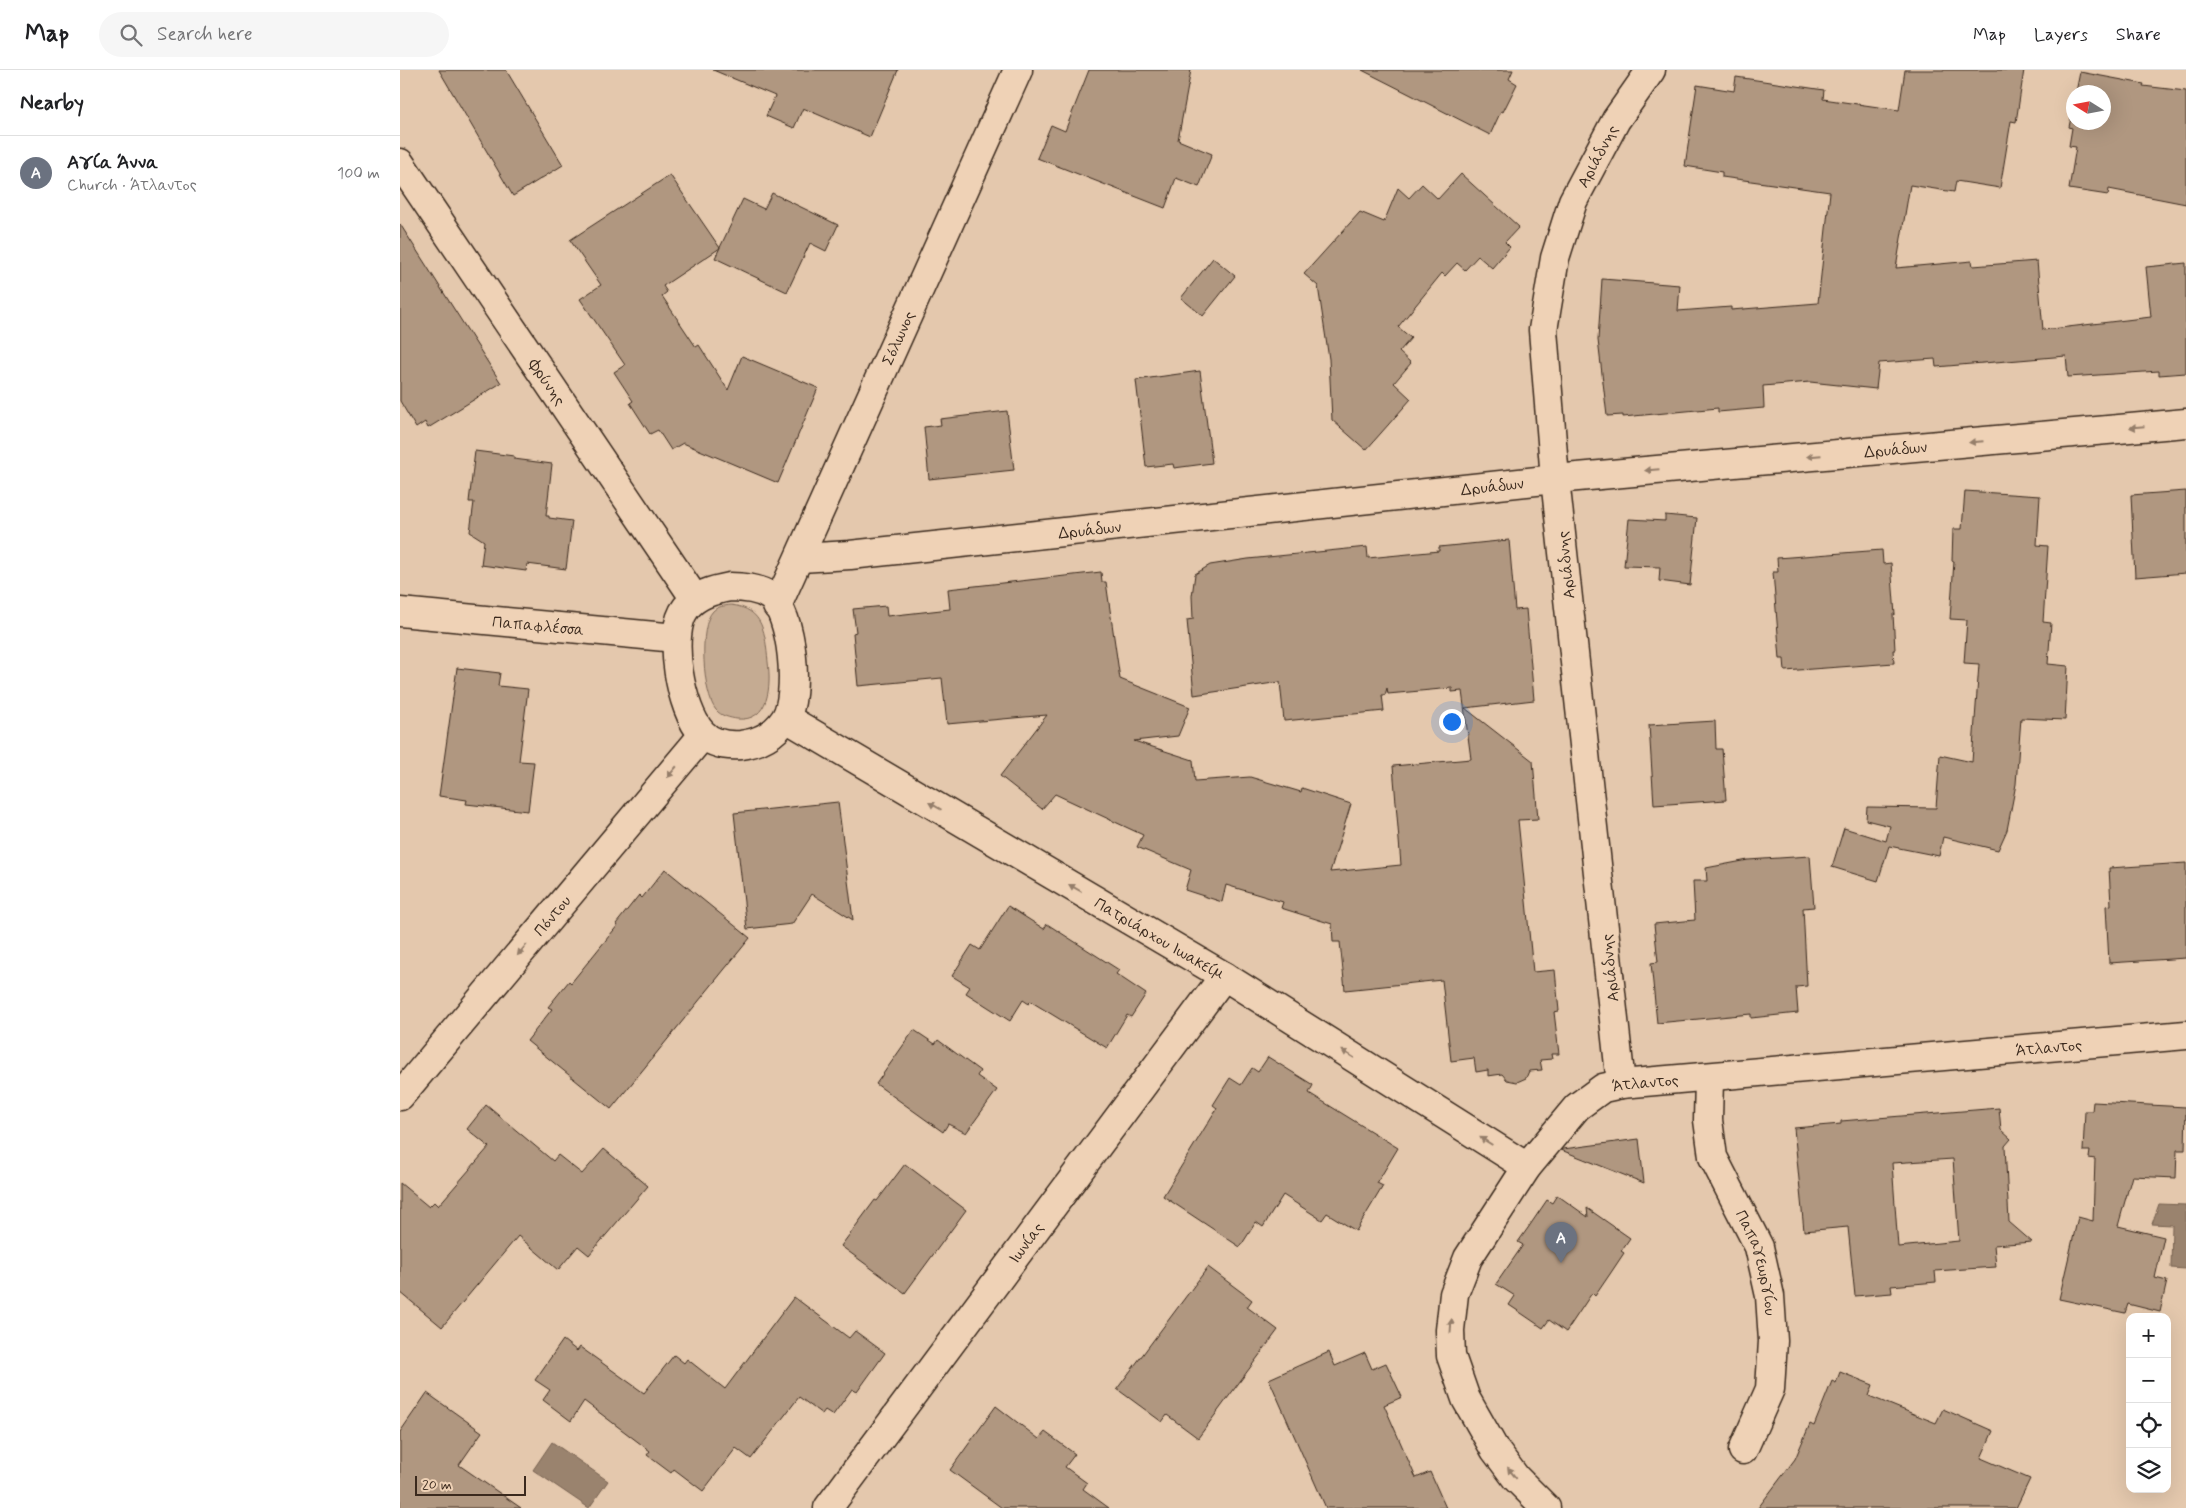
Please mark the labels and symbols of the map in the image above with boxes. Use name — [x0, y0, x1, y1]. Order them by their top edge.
north arrow — [2066, 85, 2111, 130]
street label: Αριάδνης — [1573, 122, 1624, 192]
street label: Σόλωνος — [878, 308, 920, 369]
street label: Φρύνης — [523, 354, 570, 410]
one-way arrow — [2129, 423, 2145, 431]
street label: Δρυάδων — [1863, 437, 1928, 464]
one-way arrow — [1967, 438, 1983, 446]
one-way arrow — [1805, 452, 1821, 460]
one-way arrow — [1644, 467, 1660, 475]
street label: Δρυάδων — [1460, 473, 1525, 501]
street label: Δρυάδων — [1057, 517, 1122, 545]
street label: Αριάδνης — [1552, 530, 1580, 600]
street label: Παπαφλέσσα — [491, 612, 585, 641]
your location — [1439, 709, 1465, 735]
one-way arrow — [666, 765, 677, 778]
one-way arrow — [928, 801, 942, 810]
one-way arrow — [1069, 884, 1082, 893]
street label: Πόντου — [530, 891, 576, 941]
street label: Πατριάρχου Ιωακείμ — [1090, 893, 1228, 986]
street label: Αριάδνης — [1596, 933, 1624, 1003]
one-way arrow — [516, 944, 528, 956]
street label: Άτλαντος — [2015, 1035, 2083, 1062]
one-way arrow — [1342, 1050, 1355, 1059]
street label: Άτλαντος — [1610, 1070, 1680, 1098]
one-way arrow — [1479, 1137, 1492, 1146]
street label: Παπαγεωργίου — [1730, 1207, 1780, 1316]
street label: Ιωνίας — [1005, 1219, 1049, 1268]
pin: A — [1545, 1222, 1577, 1263]
one-way arrow — [1447, 1318, 1455, 1334]
one-way arrow — [1507, 1466, 1518, 1479]
scale bar — [415, 1473, 526, 1496]

